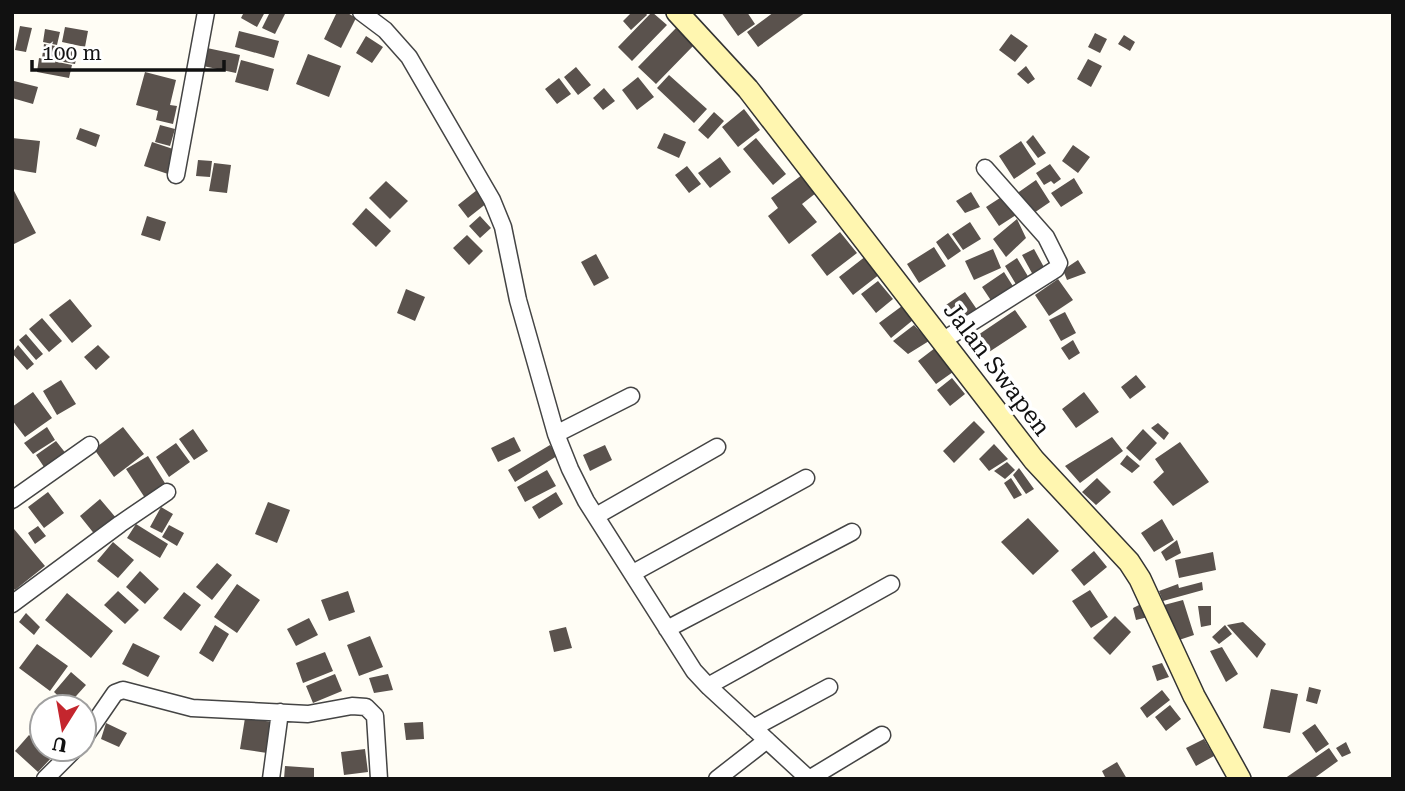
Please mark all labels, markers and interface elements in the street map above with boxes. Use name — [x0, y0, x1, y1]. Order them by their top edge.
scale bar — [32, 28, 224, 72]
text: 100 m — [42, 41, 102, 65]
street label: Jalan Swapen — [938, 297, 1056, 441]
north arrow — [28, 693, 98, 763]
text: U — [50, 731, 69, 757]

